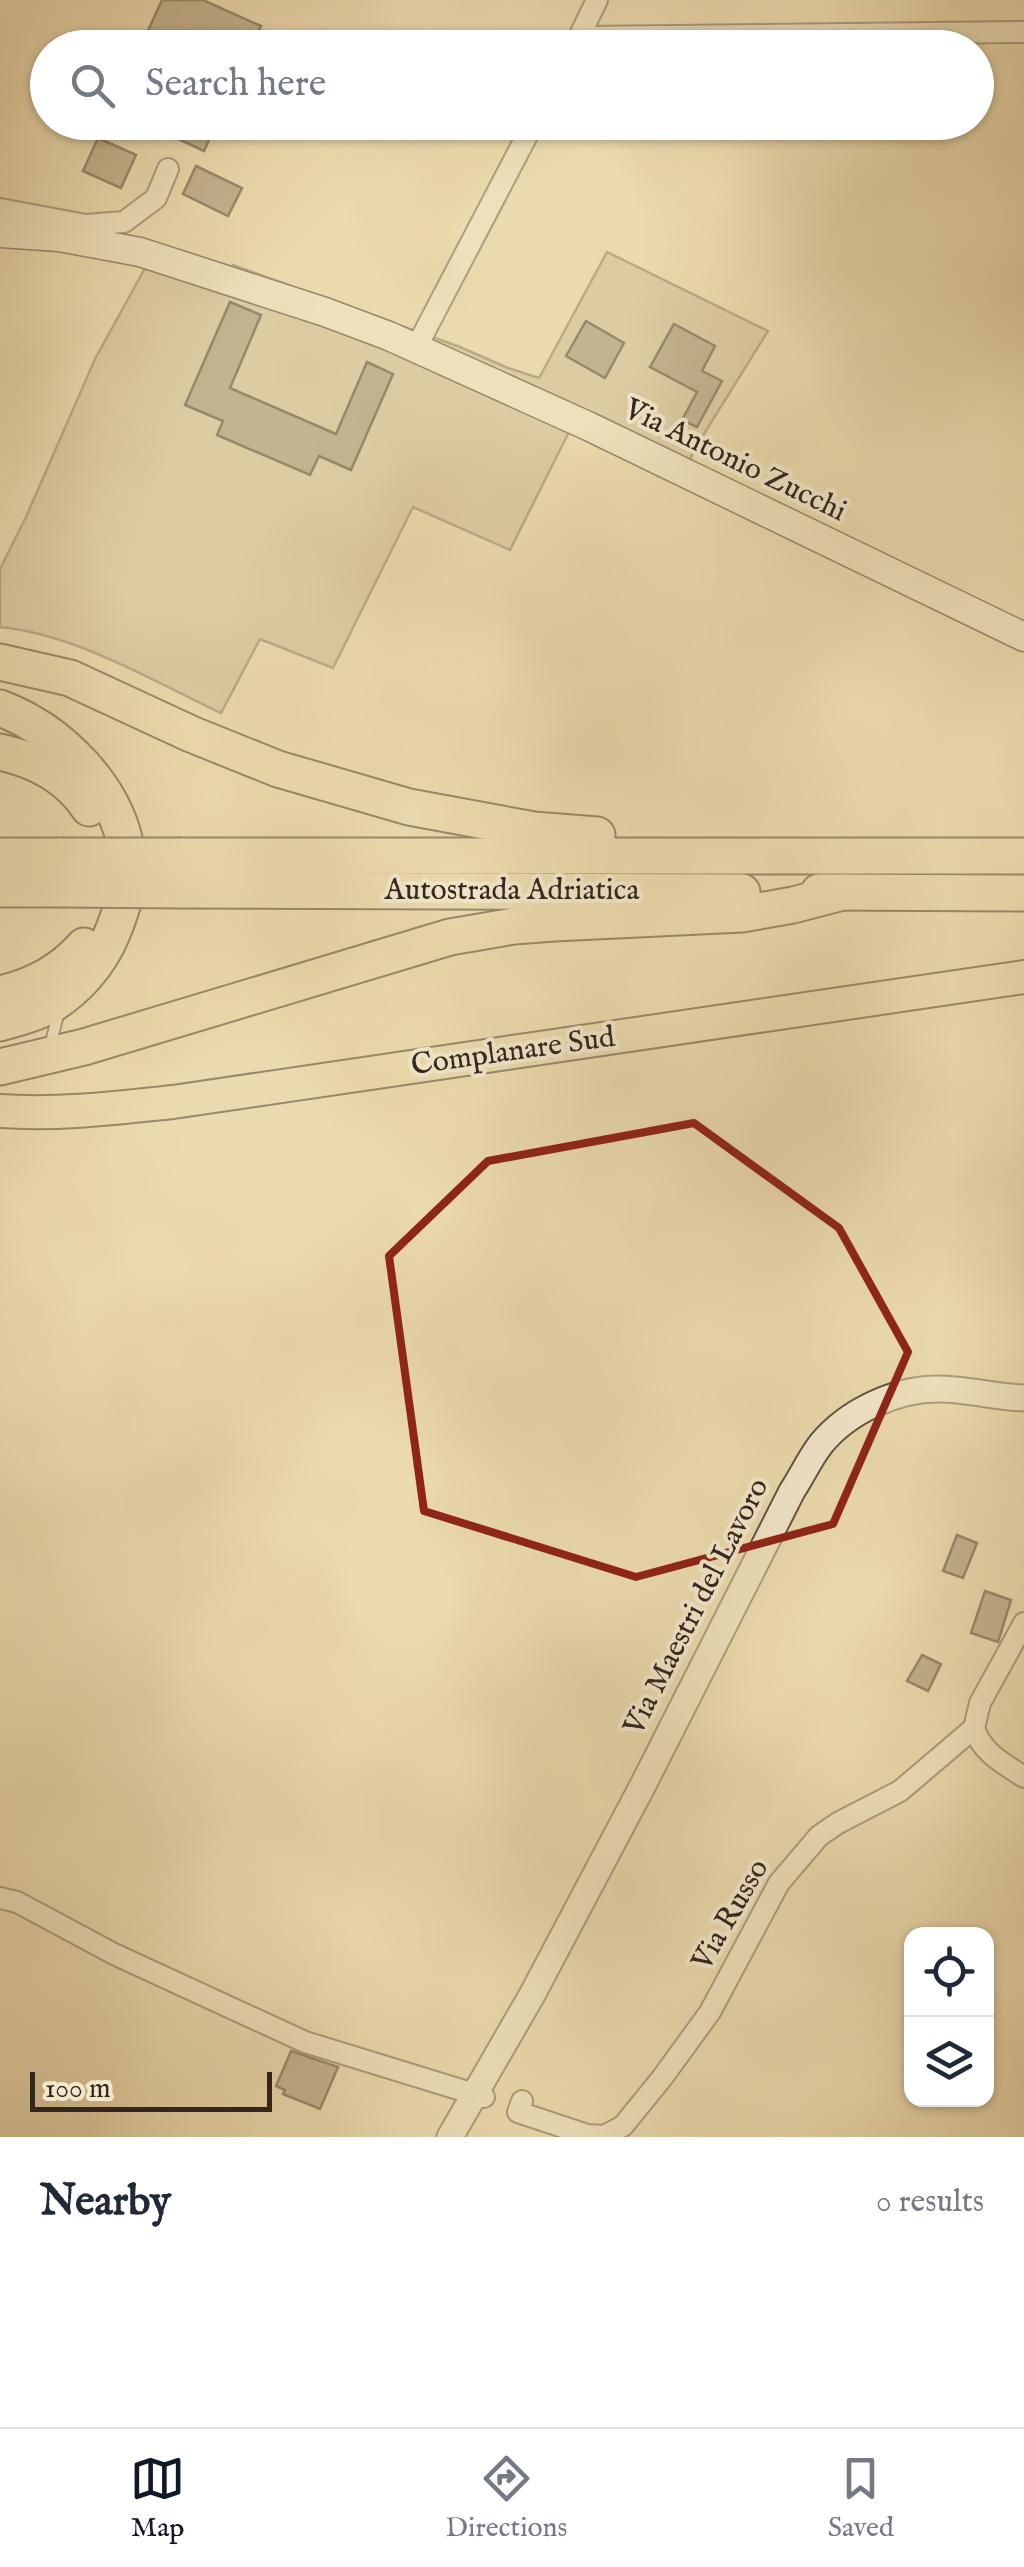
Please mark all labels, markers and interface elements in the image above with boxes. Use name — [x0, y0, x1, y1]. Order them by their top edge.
search box — [30, 30, 994, 140]
icon: search — [65, 58, 120, 113]
text: Search here — [145, 61, 326, 109]
street label: Via Antonio Zucchi — [617, 390, 852, 531]
street label: Autostrada Adriatica — [384, 872, 639, 910]
street label: Complanare Sud — [409, 1019, 618, 1085]
street label: Via Maestri del Lavoro — [615, 1472, 778, 1743]
street label: Via Russo — [683, 1852, 778, 1978]
map controls — [904, 1927, 994, 2107]
button: locate — [904, 1927, 994, 2017]
button: layers — [904, 2017, 994, 2107]
scale bar — [30, 2067, 272, 2112]
text: 100 m — [45, 2072, 111, 2107]
text: Nearby — [40, 2176, 171, 2229]
text: 0 results — [876, 2182, 984, 2223]
tab: Map — [130, 2451, 185, 2546]
tab: Directions — [445, 2451, 567, 2546]
tab: Saved — [828, 2451, 894, 2546]

